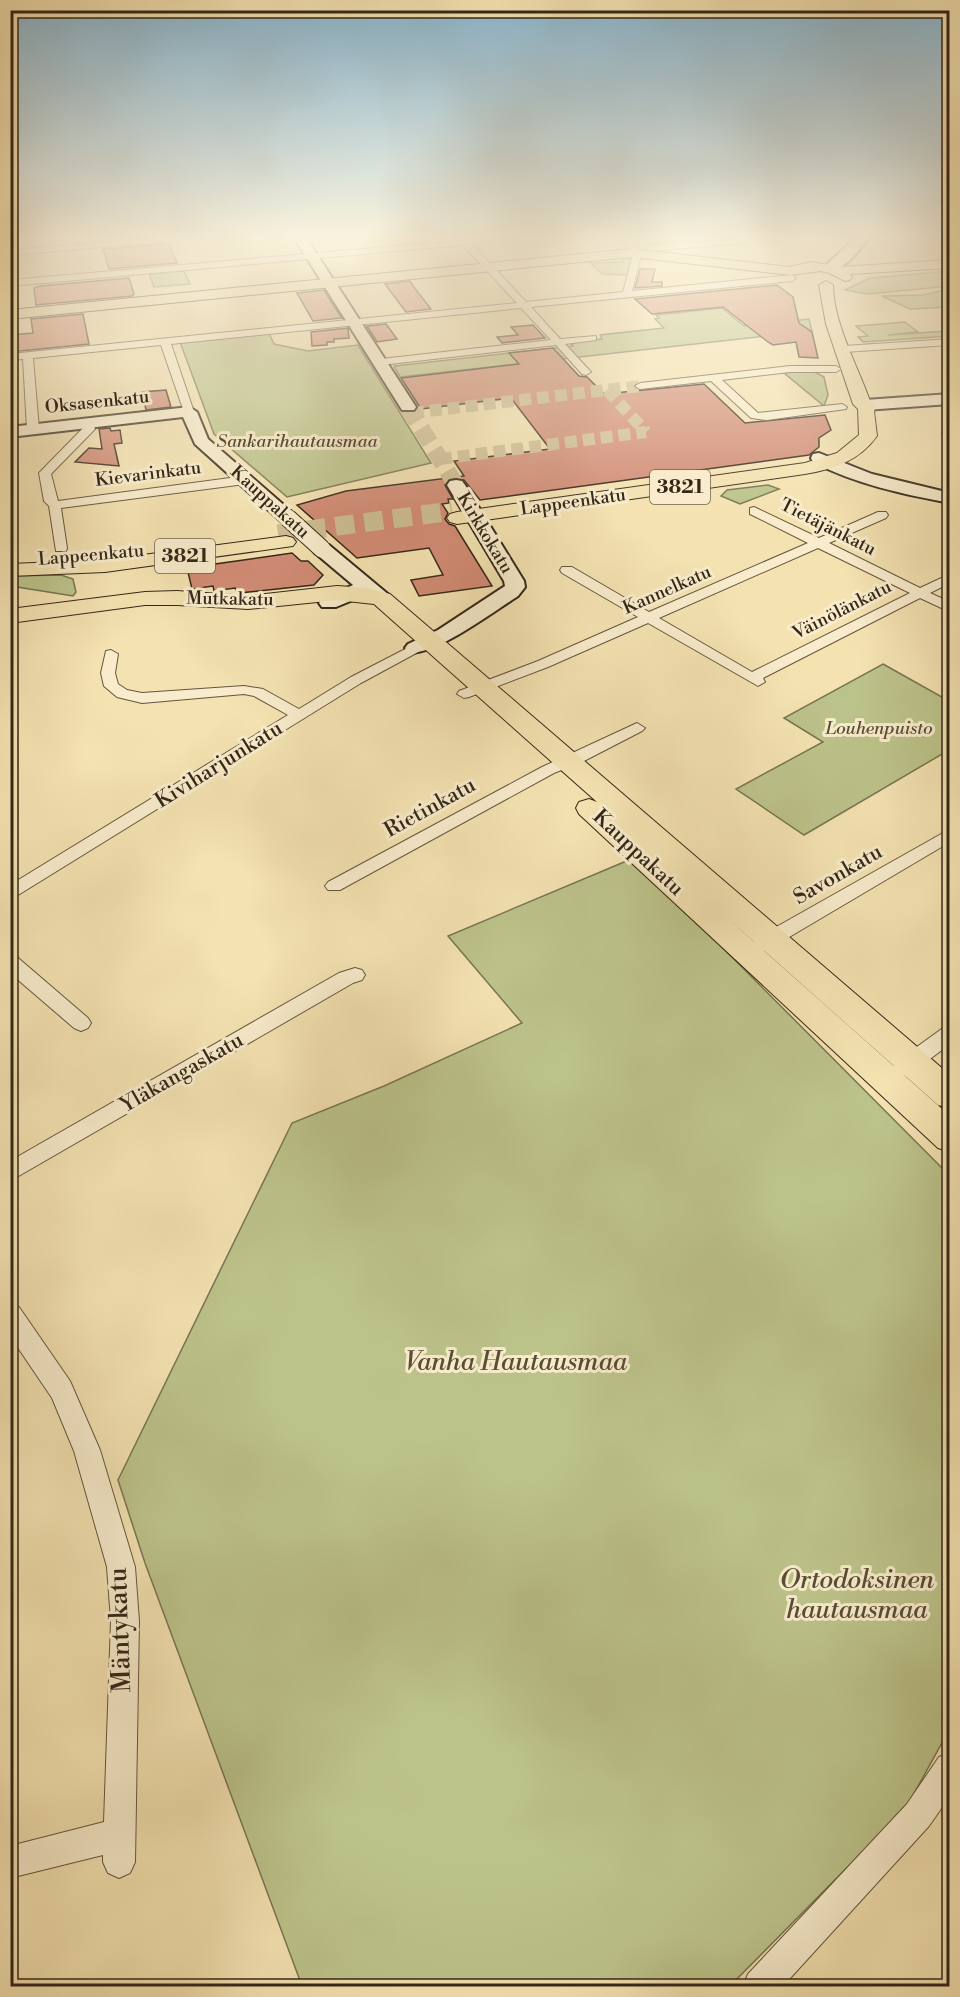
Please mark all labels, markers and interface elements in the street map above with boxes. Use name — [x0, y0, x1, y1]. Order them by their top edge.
street label: Oksasenkatu — [44, 385, 151, 419]
park label: Sankarihautausmaa — [217, 430, 378, 453]
street label: Kievarinkatu — [94, 456, 203, 492]
street label: Kauppakatu — [226, 460, 315, 544]
road number: 3821 — [650, 470, 710, 504]
street label: Lappeenkatu — [519, 483, 628, 521]
street label: Kirkkokatu — [452, 488, 519, 579]
street label: Tietäjänkatu — [776, 493, 881, 561]
street label: Lappeenkatu — [37, 539, 146, 571]
road number: 3821 — [155, 539, 215, 573]
street label: Kannelkatu — [619, 560, 716, 620]
street label: Väinölänkatu — [788, 575, 896, 645]
street label: Mutkakatu — [186, 587, 275, 611]
street label: Kiviharjunkatu — [150, 715, 288, 815]
park label: Louhenpuisto — [824, 717, 933, 740]
street label: Rietinkatu — [380, 772, 480, 844]
street label: Kauppakatu — [587, 804, 689, 902]
street label: Savonkatu — [789, 839, 887, 911]
street label: Yläkangaskatu — [115, 1027, 248, 1119]
park label: Vanha Hautausmaa — [405, 1346, 628, 1378]
park label: Ortodoksinen hautausmaa — [780, 1564, 935, 1626]
street label: Mäntykatu — [102, 1567, 138, 1693]

